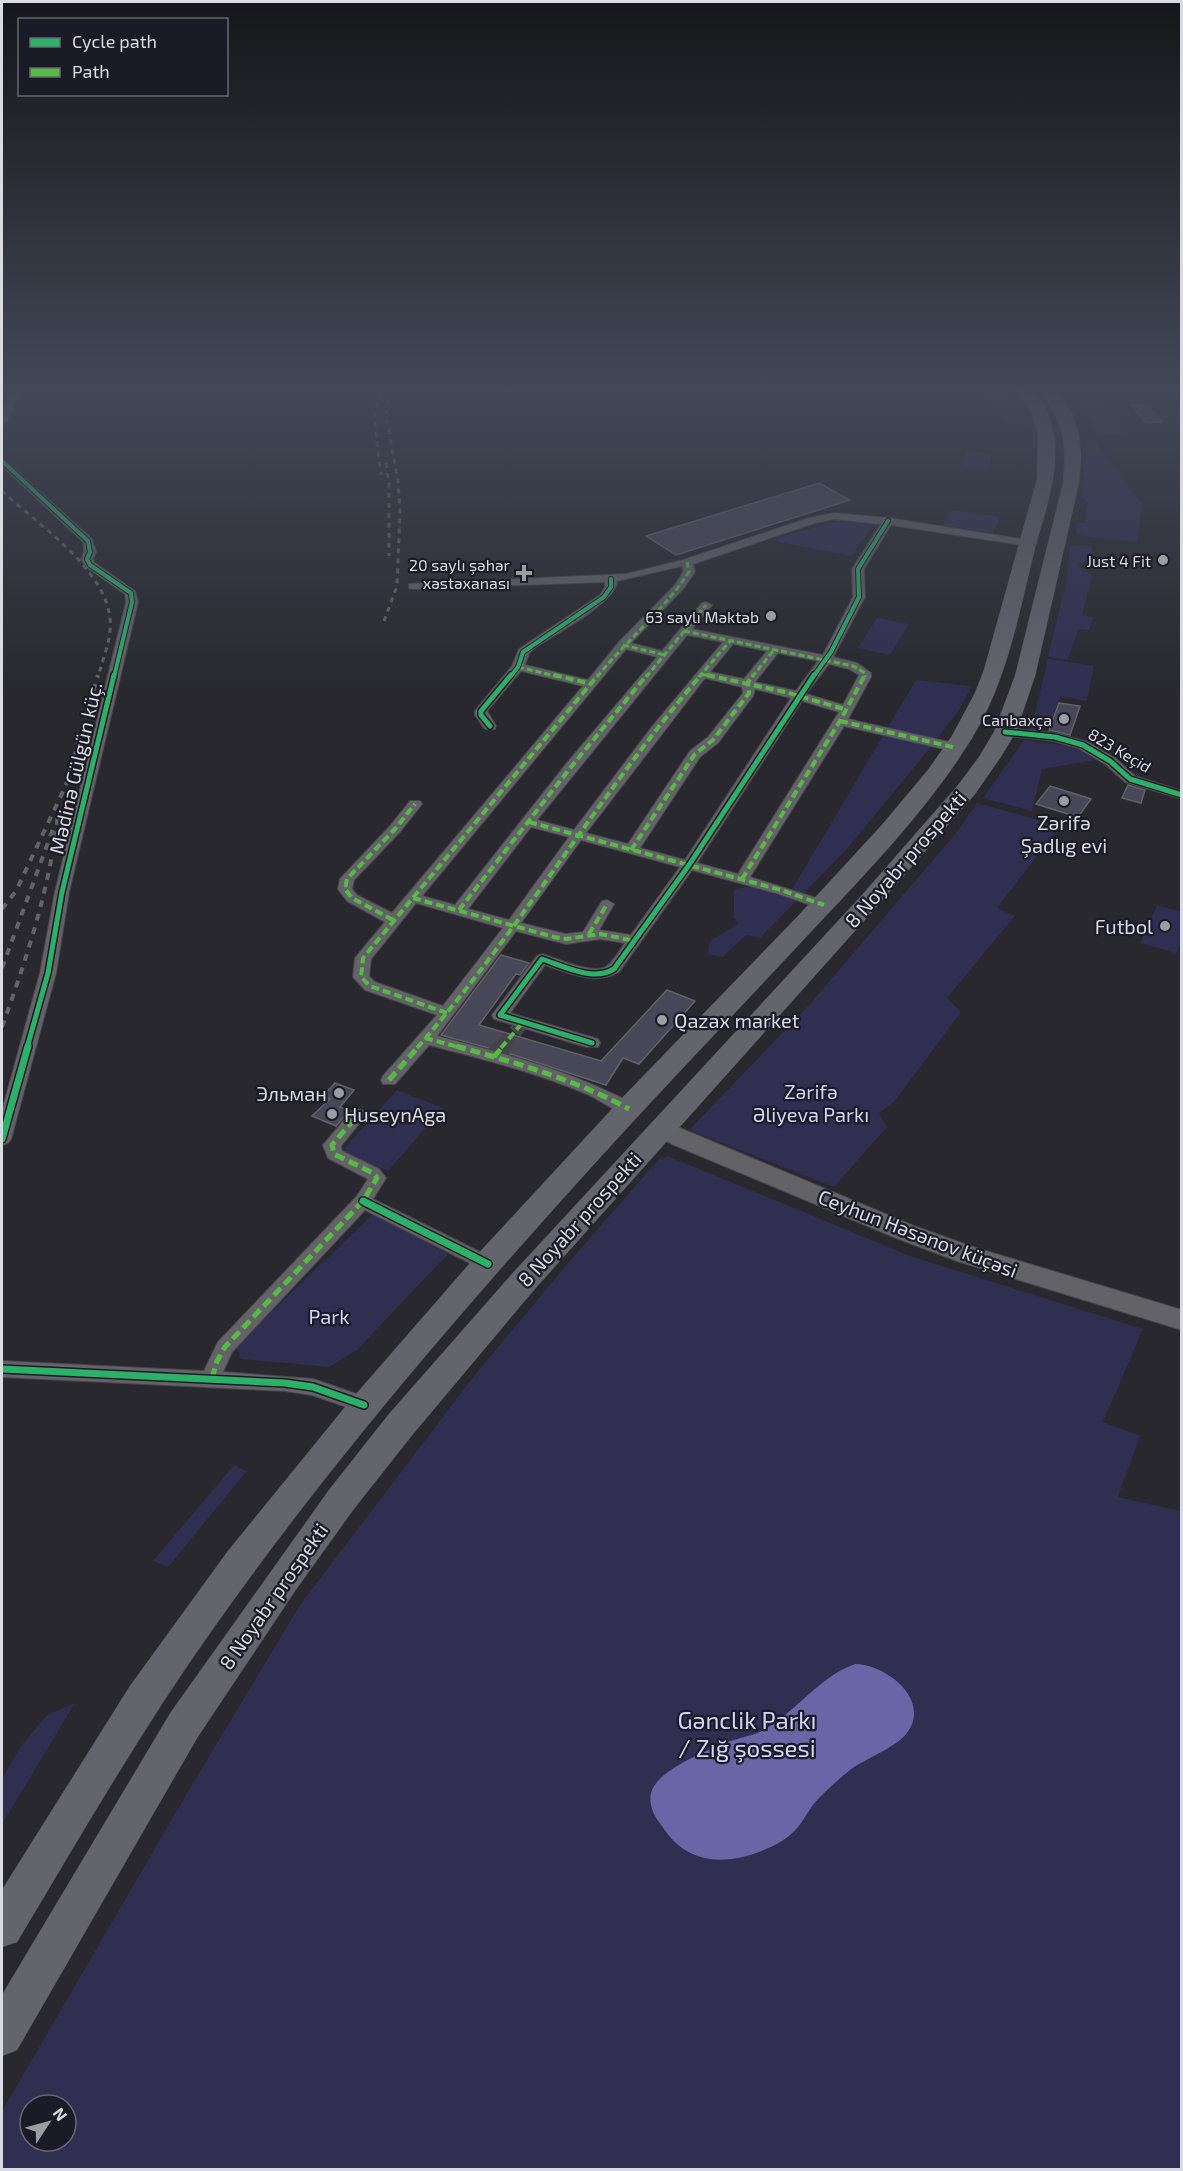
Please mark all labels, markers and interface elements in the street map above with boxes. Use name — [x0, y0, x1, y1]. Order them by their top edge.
legend — [18, 18, 228, 96]
text: Cycle path — [72, 30, 157, 52]
text: Path — [72, 60, 110, 82]
place label: Just 4 Fit — [1087, 551, 1151, 570]
marker: Just 4 Fit — [1156, 553, 1170, 567]
place label: 20 saylı şəhər xəstəxanası — [409, 555, 511, 592]
marker: 20 saylı şəhər xəstəxanası — [515, 564, 533, 582]
place label: 63 saylı Məktəb — [645, 607, 759, 626]
marker: 63 saylı Məktəb — [764, 609, 778, 623]
street label: Mədinə Gülgün küç. — [44, 680, 107, 857]
place label: Canbaxça — [982, 710, 1052, 730]
marker: Canbaxça — [1057, 712, 1071, 726]
street label: 823 Keçid — [1085, 724, 1155, 777]
street label: 8 Noyabr prospekti — [839, 786, 971, 932]
marker: Zərifə Şadlıg evi — [1057, 794, 1071, 808]
place label: Zərifə Şadlıg evi — [1021, 810, 1107, 858]
place label: Futbol — [1095, 914, 1153, 938]
marker: Futbol — [1158, 919, 1172, 933]
place label: Qazax market — [674, 1008, 800, 1032]
marker: Qazax market — [655, 1013, 669, 1027]
park label: Zərifə Əliyeva Parkı — [753, 1079, 869, 1126]
place label: Эльман — [256, 1081, 327, 1105]
marker: Эльман — [332, 1086, 346, 1100]
place label: HuseynAga — [344, 1102, 446, 1126]
marker: HuseynAga — [325, 1107, 339, 1121]
street label: 8 Noyabr prospekti — [512, 1147, 646, 1291]
street label: Ceyhun Həsənov küçəsi — [815, 1184, 1021, 1283]
park label: Park — [309, 1304, 349, 1328]
street label: 8 Noyabr prospekti — [214, 1518, 332, 1674]
park label: Gənclik Parkı / Zığ şossesi — [677, 1705, 817, 1763]
north arrow — [18, 2093, 78, 2153]
text: N — [49, 2104, 72, 2124]

